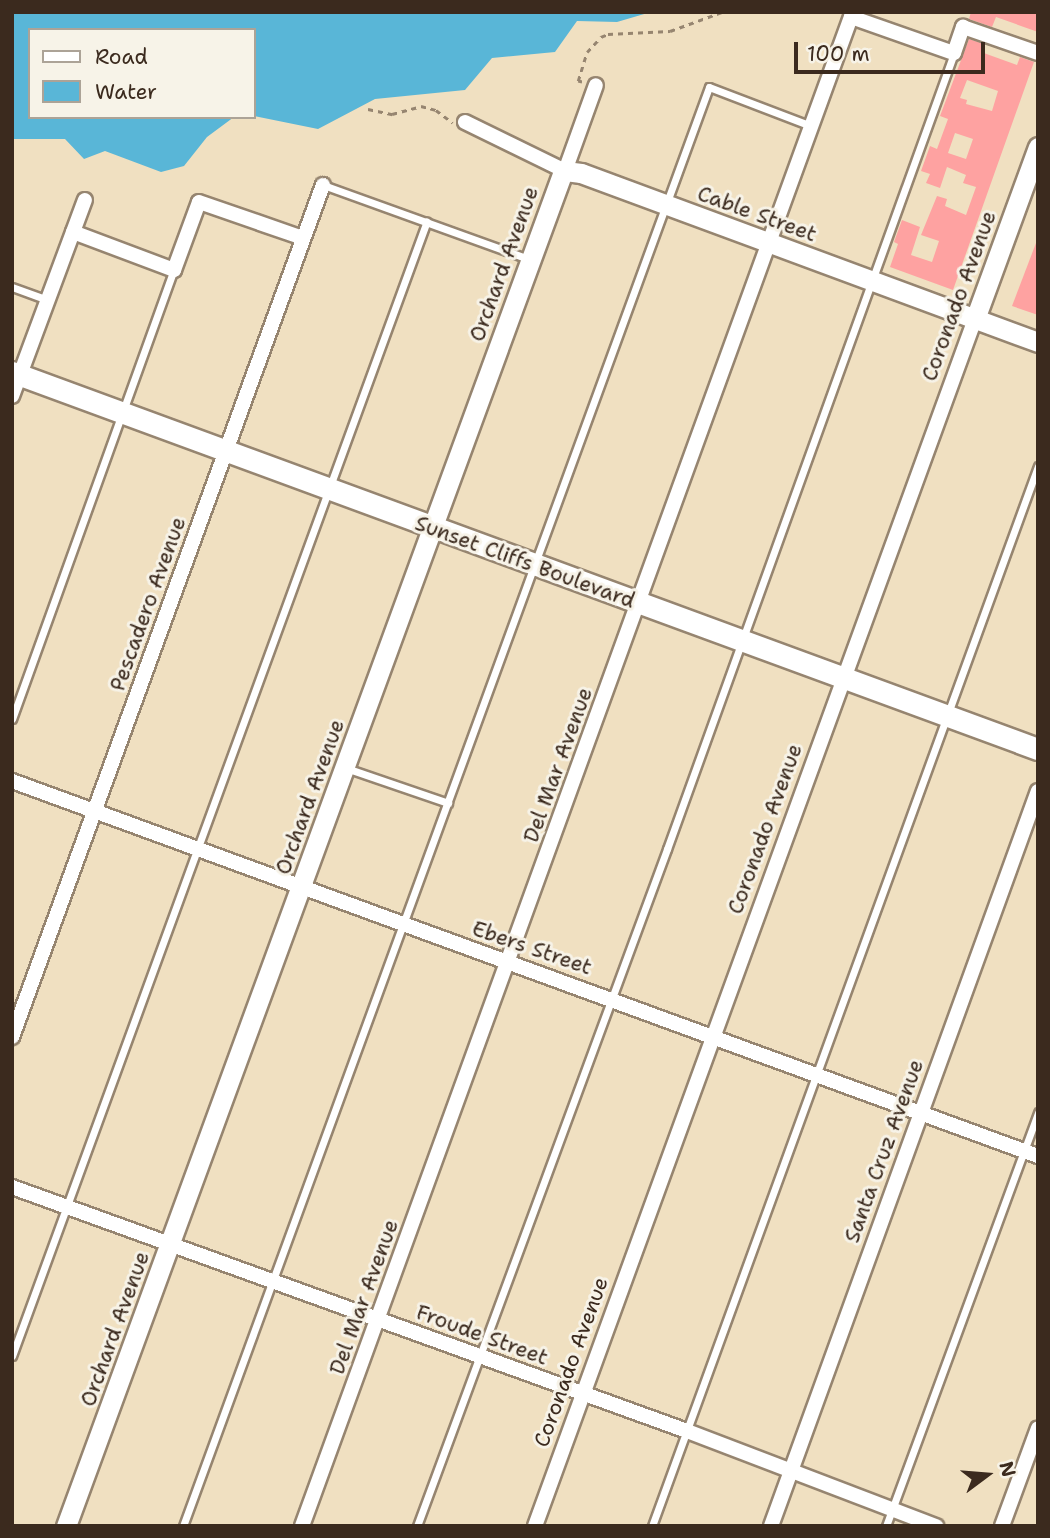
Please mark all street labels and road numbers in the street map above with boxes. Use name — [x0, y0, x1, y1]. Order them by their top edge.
street label: Cable Street — [694, 181, 820, 247]
street label: Orchard Avenue — [464, 183, 544, 345]
street label: Coronado Avenue — [917, 208, 1001, 384]
street label: Sunset Cliffs Boulevard — [412, 510, 638, 614]
street label: Pescadero Avenue — [105, 514, 191, 694]
street label: Del Mar Avenue — [518, 684, 598, 846]
street label: Orchard Avenue — [270, 716, 350, 878]
street label: Coronado Avenue — [723, 741, 807, 917]
street label: Ebers Street — [469, 916, 595, 980]
street label: Santa Cruz Avenue — [839, 1056, 929, 1246]
street label: Del Mar Avenue — [324, 1216, 404, 1378]
street label: Orchard Avenue — [75, 1248, 155, 1410]
street label: Coronado Avenue — [529, 1274, 613, 1450]
street label: Froude Street — [413, 1300, 551, 1370]

